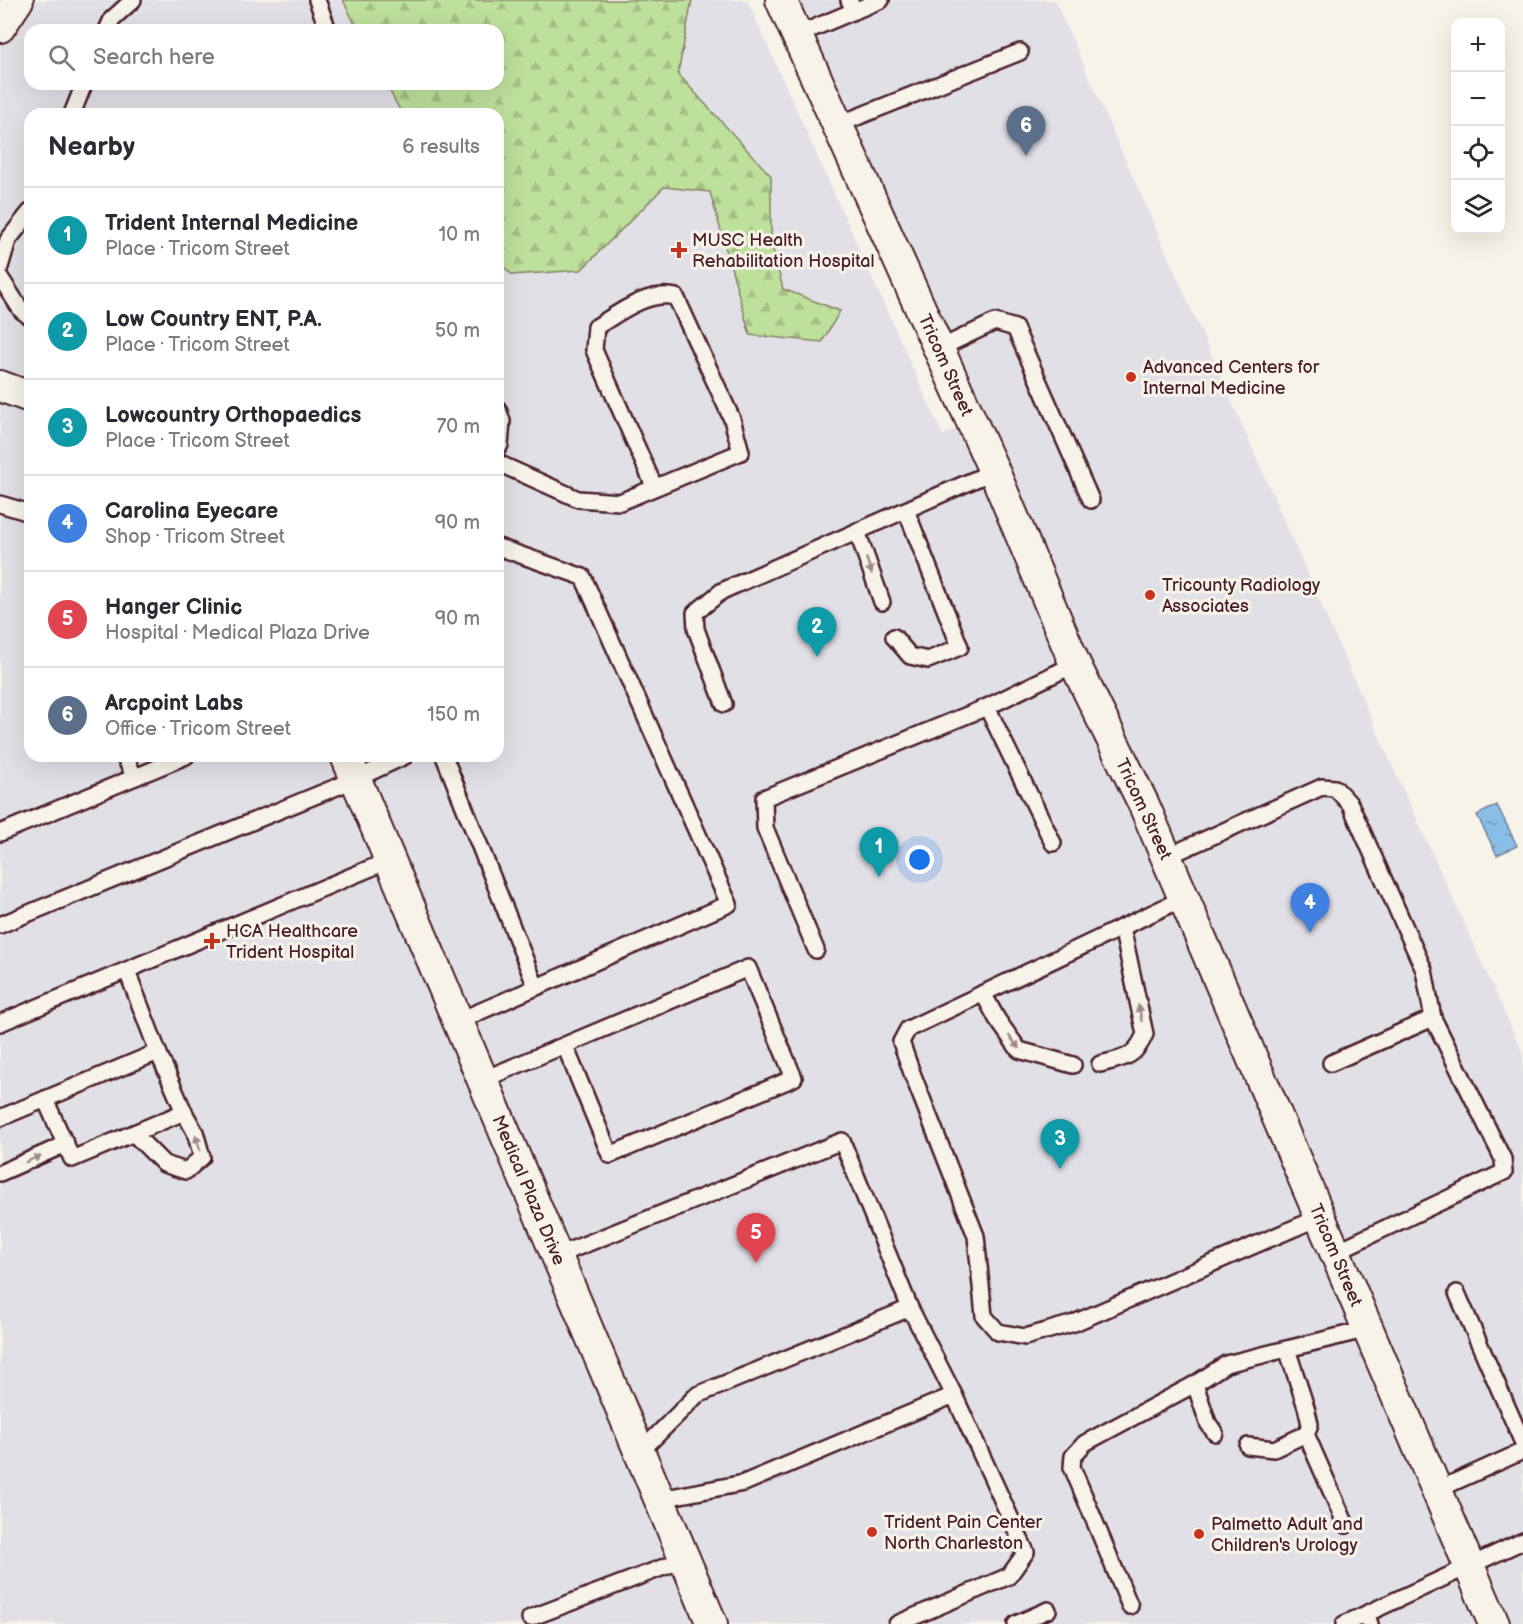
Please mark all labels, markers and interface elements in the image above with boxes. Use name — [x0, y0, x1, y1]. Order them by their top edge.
map controls — [1451, 18, 1505, 234]
button: + — [1451, 18, 1505, 72]
search box — [24, 24, 504, 90]
icon: search — [45, 41, 78, 74]
text: Search here — [93, 44, 215, 71]
button: − — [1451, 72, 1505, 126]
pin: 6 — [1006, 106, 1046, 156]
button: locate — [1451, 126, 1505, 180]
text: Nearby — [48, 132, 135, 163]
text: 6 results — [402, 135, 480, 159]
button: layers — [1451, 180, 1505, 234]
text: Trident Internal Medicine — [105, 210, 358, 237]
text: 1 — [63, 223, 72, 247]
text: 10 m — [439, 223, 480, 247]
place label: MUSC Health Rehabilitation Hospital — [692, 230, 874, 272]
text: Place · Tricom Street — [105, 237, 290, 261]
marker: MUSC Health Rehabilitation Hospital — [670, 241, 688, 259]
text: Low Country ENT, P.A. — [105, 306, 322, 333]
street label: Tricom Street — [914, 311, 978, 420]
text: 2 — [62, 319, 73, 343]
text: 50 m — [435, 319, 480, 343]
text: Place · Tricom Street — [105, 333, 290, 357]
place label: Advanced Centers for Internal Medicine — [1143, 357, 1320, 399]
marker: Advanced Centers for Internal Medicine — [1124, 370, 1138, 384]
text: Lowcountry Orthopaedics — [105, 402, 361, 429]
text: 3 — [62, 415, 73, 439]
text: 70 m — [436, 415, 480, 439]
text: Place · Tricom Street — [105, 429, 290, 453]
text: Carolina Eyecare — [105, 498, 278, 525]
text: 4 — [62, 511, 73, 535]
text: 90 m — [435, 511, 480, 535]
text: Shop · Tricom Street — [105, 525, 285, 549]
one-way arrow — [865, 558, 875, 576]
place label: Tricounty Radiology Associates — [1162, 575, 1321, 617]
marker: Tricounty Radiology Associates — [1143, 588, 1157, 602]
text: Hanger Clinic — [105, 594, 242, 621]
text: 5 — [62, 607, 73, 631]
text: 90 m — [435, 607, 480, 631]
pin: 2 — [798, 608, 836, 657]
text: Hospital · Medical Plaza Drive — [105, 621, 370, 645]
text: Arcpoint Labs — [105, 690, 243, 717]
text: 6 — [61, 703, 74, 727]
text: 150 m — [427, 703, 480, 727]
text: Office · Tricom Street — [105, 717, 291, 741]
street label: Tricom Street — [1111, 755, 1176, 864]
pin: 1 — [860, 828, 898, 877]
your location — [905, 845, 934, 874]
pin: 4 — [1290, 884, 1330, 933]
place label: HCA Healthcare Trident Hospital — [226, 921, 358, 963]
marker: HCA Healthcare Trident Hospital — [203, 932, 221, 950]
one-way arrow — [1135, 1003, 1144, 1022]
one-way arrow — [1008, 1034, 1021, 1050]
street label: Medical Plaza Drive — [488, 1112, 570, 1268]
pin: 3 — [1040, 1120, 1080, 1169]
one-way arrow — [193, 1134, 202, 1152]
one-way arrow — [24, 1154, 41, 1163]
street label: Tricom Street — [1305, 1201, 1367, 1310]
pin: 5 — [736, 1214, 776, 1263]
place label: Trident Pain Center North Charleston — [884, 1512, 1042, 1554]
place label: Palmetto Adult and Children's Urology — [1211, 1514, 1363, 1556]
marker: Trident Pain Center North Charleston — [865, 1525, 879, 1539]
marker: Palmetto Adult and Children's Urology — [1192, 1527, 1206, 1541]

